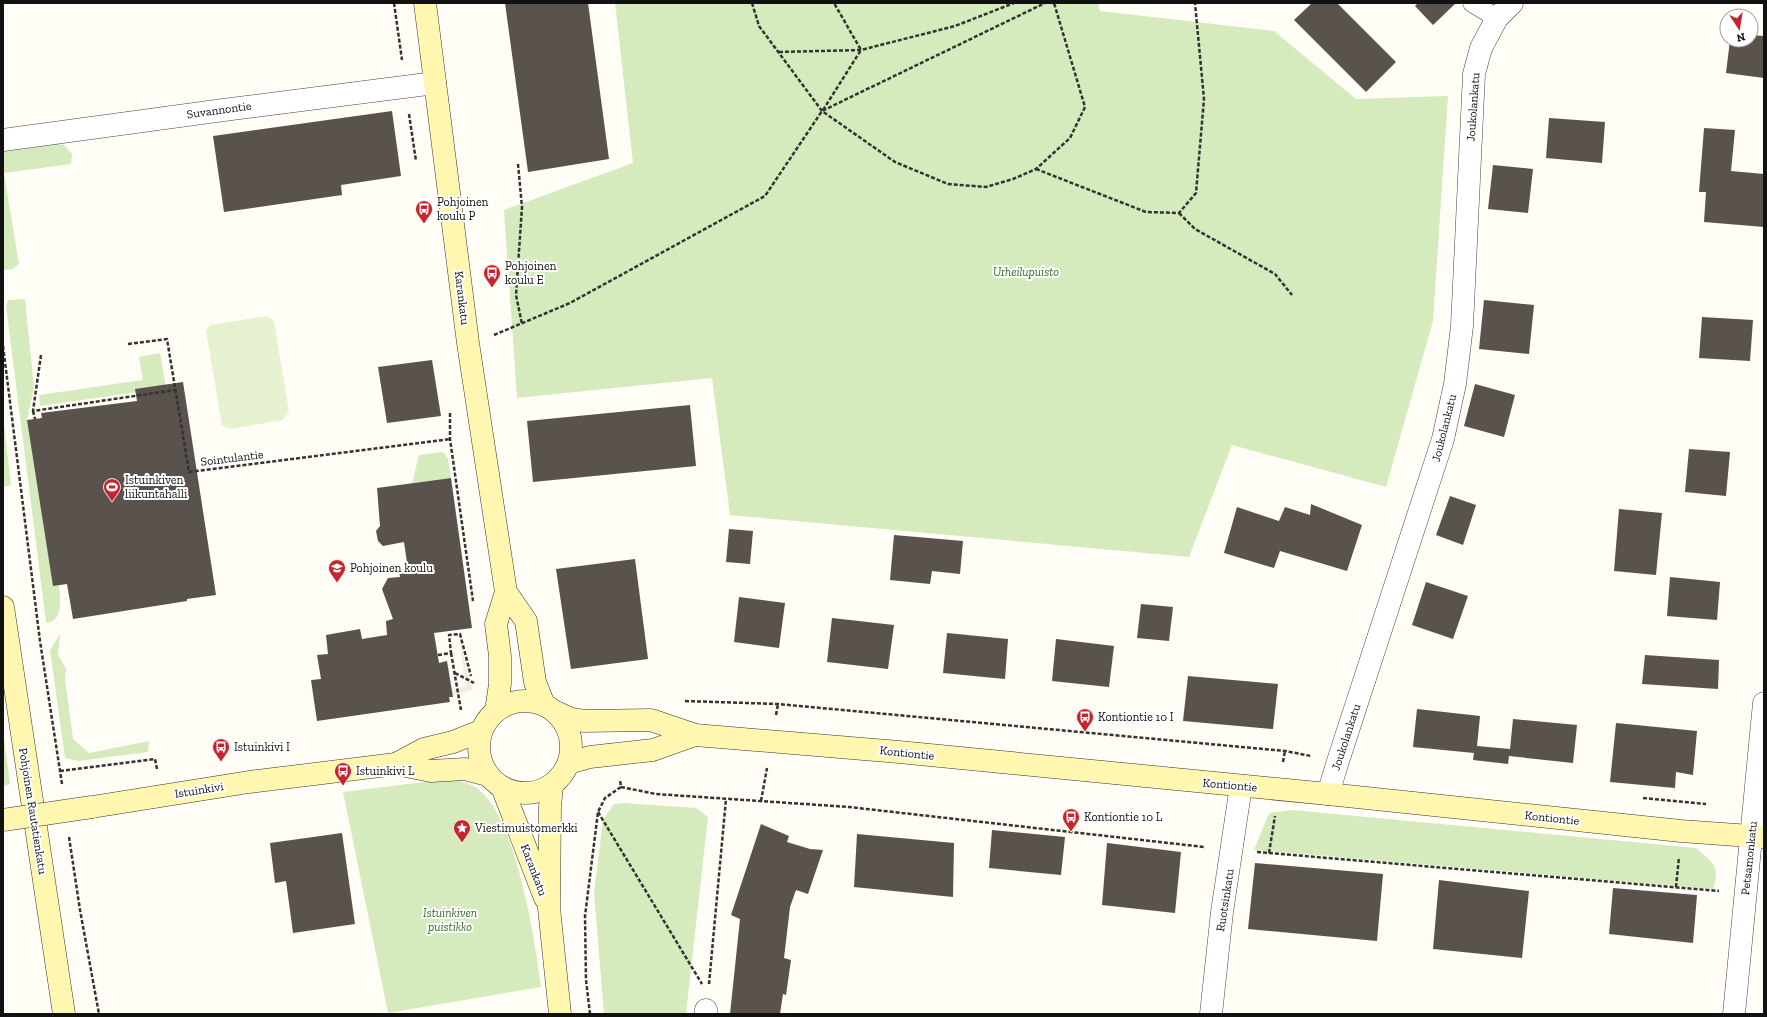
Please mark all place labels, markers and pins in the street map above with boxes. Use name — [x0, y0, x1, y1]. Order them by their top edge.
place label: Pohjoinen koulu P — [437, 195, 489, 223]
bus stop icon: Pohjoinen koulu P — [414, 199, 434, 224]
place label: Pohjoinen koulu E — [505, 259, 557, 287]
bus stop icon: Pohjoinen koulu E — [482, 263, 502, 288]
place label: Istuinkiven liikuntahalli — [125, 473, 188, 501]
sports icon: Istuinkiven liikuntahalli — [102, 477, 122, 502]
school or university icon: Pohjoinen koulu — [327, 558, 347, 583]
place label: Pohjoinen koulu — [350, 561, 433, 576]
bus stop icon: Kontiontie 10 I — [1075, 707, 1095, 732]
place label: Kontiontie 10 I — [1098, 710, 1174, 724]
bus stop icon: Istuinkivi I — [211, 737, 231, 762]
place label: Istuinkivi I — [234, 740, 290, 754]
bus stop icon: Istuinkivi L — [333, 761, 353, 786]
place label: Istuinkivi L — [356, 764, 415, 778]
bus stop icon: Kontiontie 10 L — [1061, 807, 1081, 832]
place label: Kontiontie 10 L — [1084, 810, 1163, 824]
place icon: Viestimuistomerkki — [452, 818, 472, 843]
place label: Viestimuistomerkki — [474, 821, 578, 835]

